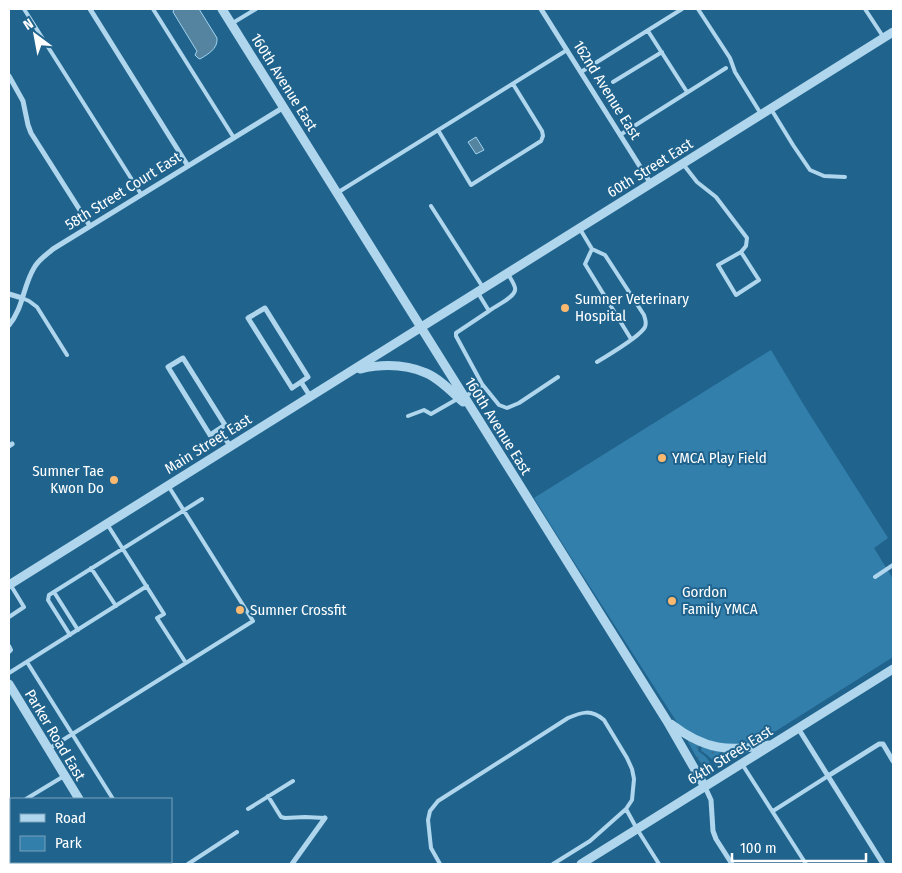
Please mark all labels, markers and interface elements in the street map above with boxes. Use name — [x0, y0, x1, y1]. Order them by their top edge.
north arrow — [10, 10, 60, 60]
text: N — [20, 15, 36, 34]
street label: 160th Avenue East — [247, 30, 321, 134]
street label: 162nd Avenue East — [569, 37, 645, 143]
street label: 60th Street East — [604, 135, 696, 201]
street label: 58th Street Court East — [62, 148, 184, 234]
place label: Sumner Veterinary Hospital — [575, 290, 689, 325]
marker: Sumner Veterinary Hospital — [559, 302, 571, 314]
street label: 160th Avenue East — [461, 374, 535, 478]
street label: Main Street East — [161, 410, 255, 478]
place label: YMCA Play Field — [672, 449, 767, 467]
marker: YMCA Play Field — [656, 452, 668, 464]
place label: Sumner Tae Kwon Do — [32, 462, 104, 497]
marker: Sumner Tae Kwon Do — [108, 474, 120, 486]
place label: Gordon Family YMCA — [682, 583, 758, 618]
marker: Gordon Family YMCA — [666, 595, 678, 607]
place label: Sumner Crossfit — [250, 601, 347, 619]
marker: Sumner Crossfit — [234, 604, 246, 616]
street label: Parker Road East — [21, 686, 89, 784]
street label: 64th Street East — [684, 722, 776, 788]
legend — [10, 798, 172, 863]
text: Road — [55, 809, 86, 827]
scale bar — [732, 830, 866, 862]
text: Park — [55, 834, 82, 852]
text: 100 m — [740, 839, 777, 857]

